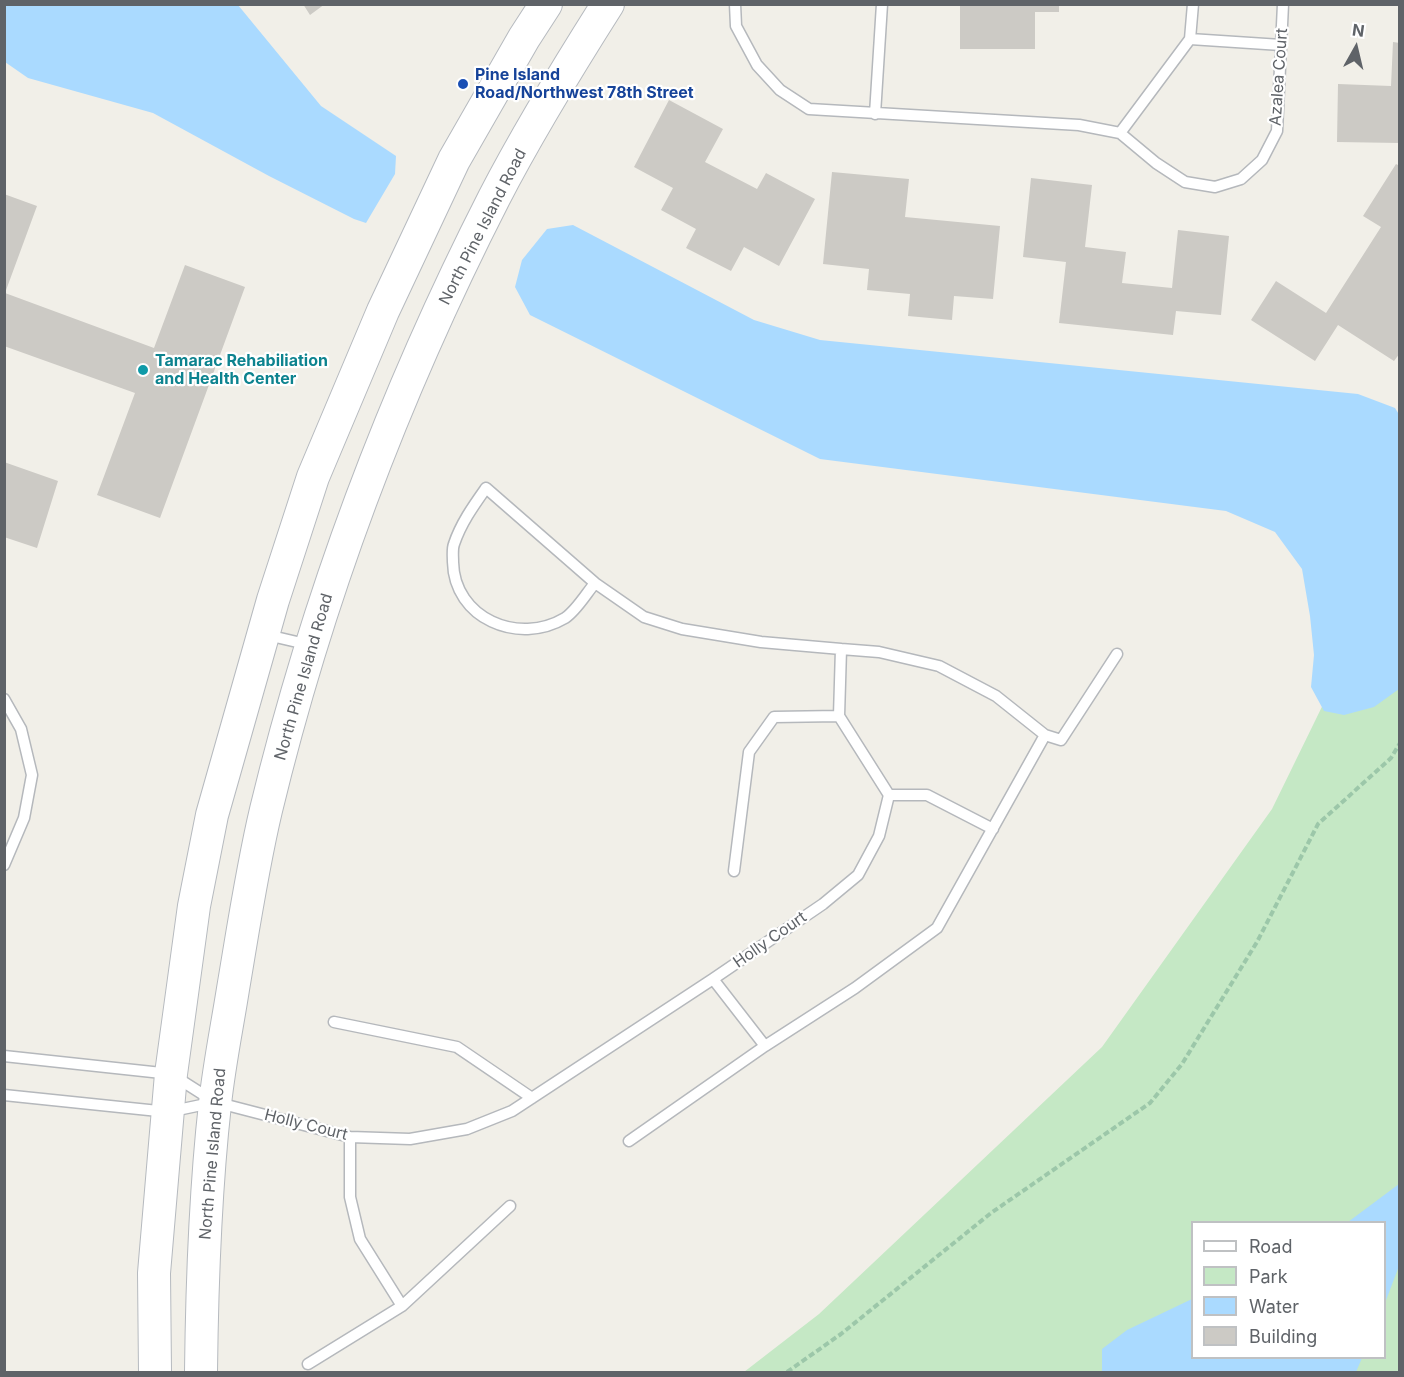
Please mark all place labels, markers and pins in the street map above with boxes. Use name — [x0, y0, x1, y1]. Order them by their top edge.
place label: Pine Island Road/Northwest 78th Street — [475, 65, 694, 103]
marker: Pine Island Road/Northwest 78th Street — [456, 77, 470, 91]
place label: Tamarac Rehabiliation and Health Center — [155, 351, 328, 389]
marker: Tamarac Rehabiliation and Health Center — [136, 363, 150, 377]

